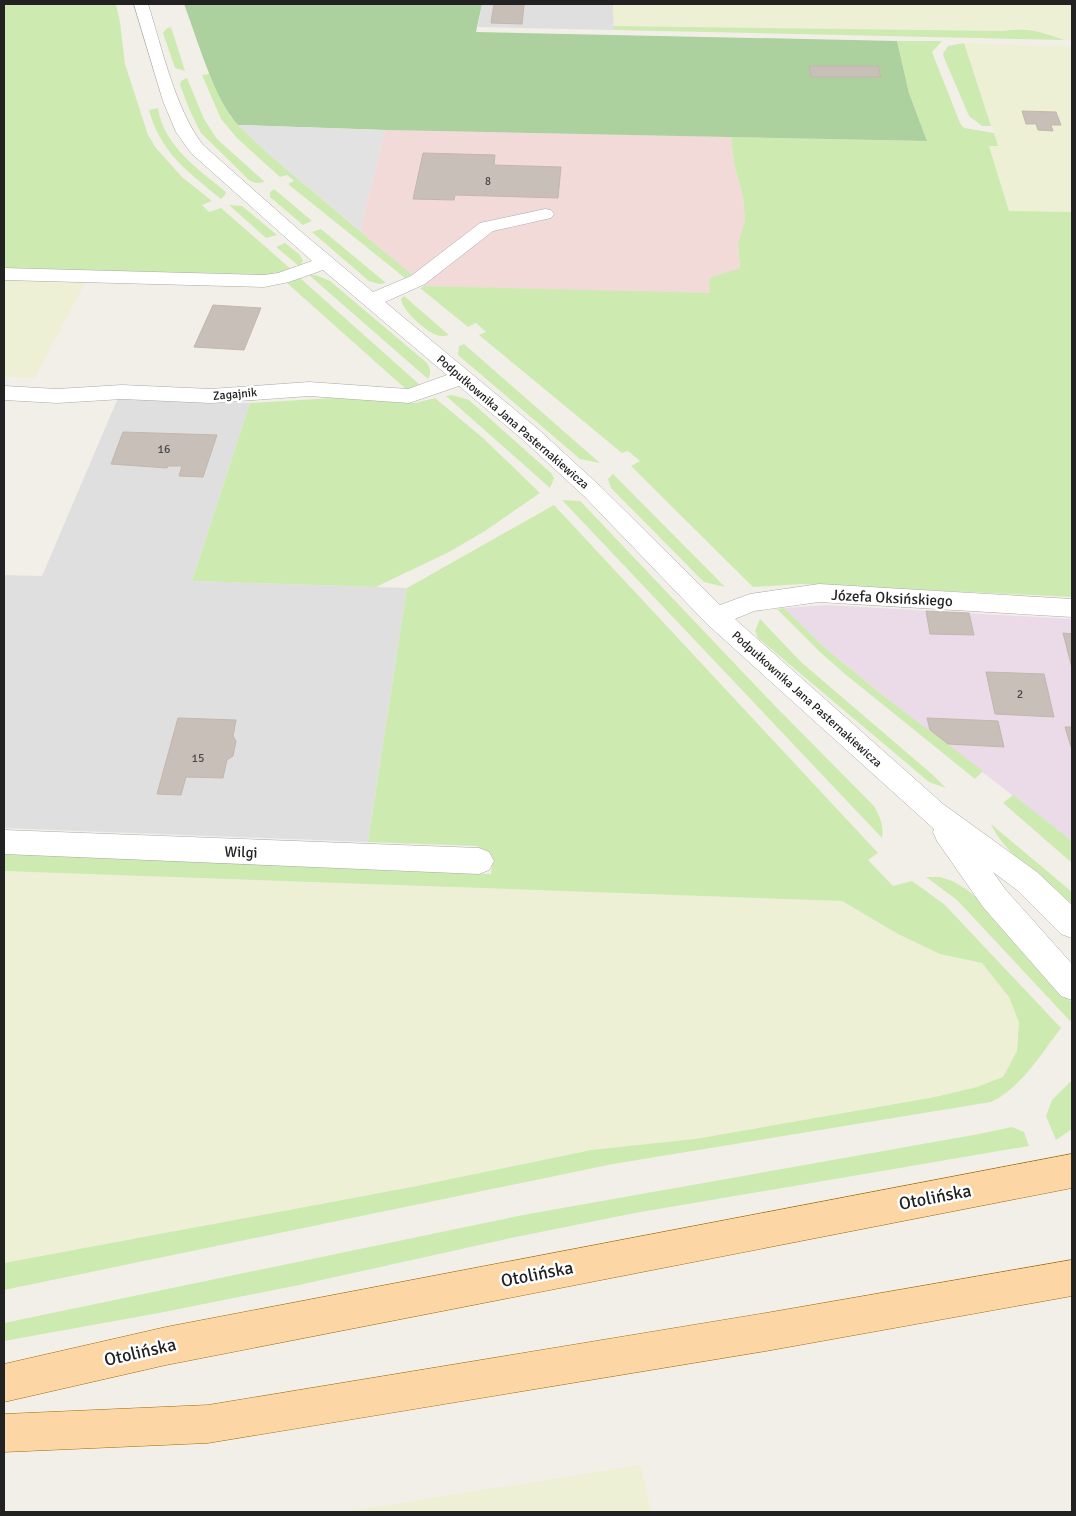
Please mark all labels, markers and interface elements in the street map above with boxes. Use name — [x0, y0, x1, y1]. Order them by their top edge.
house number: 8 — [485, 175, 491, 188]
street label: Podpułkownika Jana Pasternakiewicza — [433, 352, 592, 493]
street label: Zagajnik — [212, 385, 258, 404]
house number: 16 — [158, 442, 170, 457]
street label: Józefa Oksińskiego — [831, 586, 953, 610]
street label: Podpułkownika Jana Pasternakiewicza — [729, 628, 885, 771]
house number: 2 — [1017, 687, 1023, 702]
house number: 15 — [192, 751, 204, 766]
street label: Wilgi — [224, 842, 258, 862]
street label: Otolińska — [897, 1179, 973, 1215]
street label: Otolińska — [499, 1256, 575, 1292]
street label: Otolińska — [102, 1333, 178, 1371]

